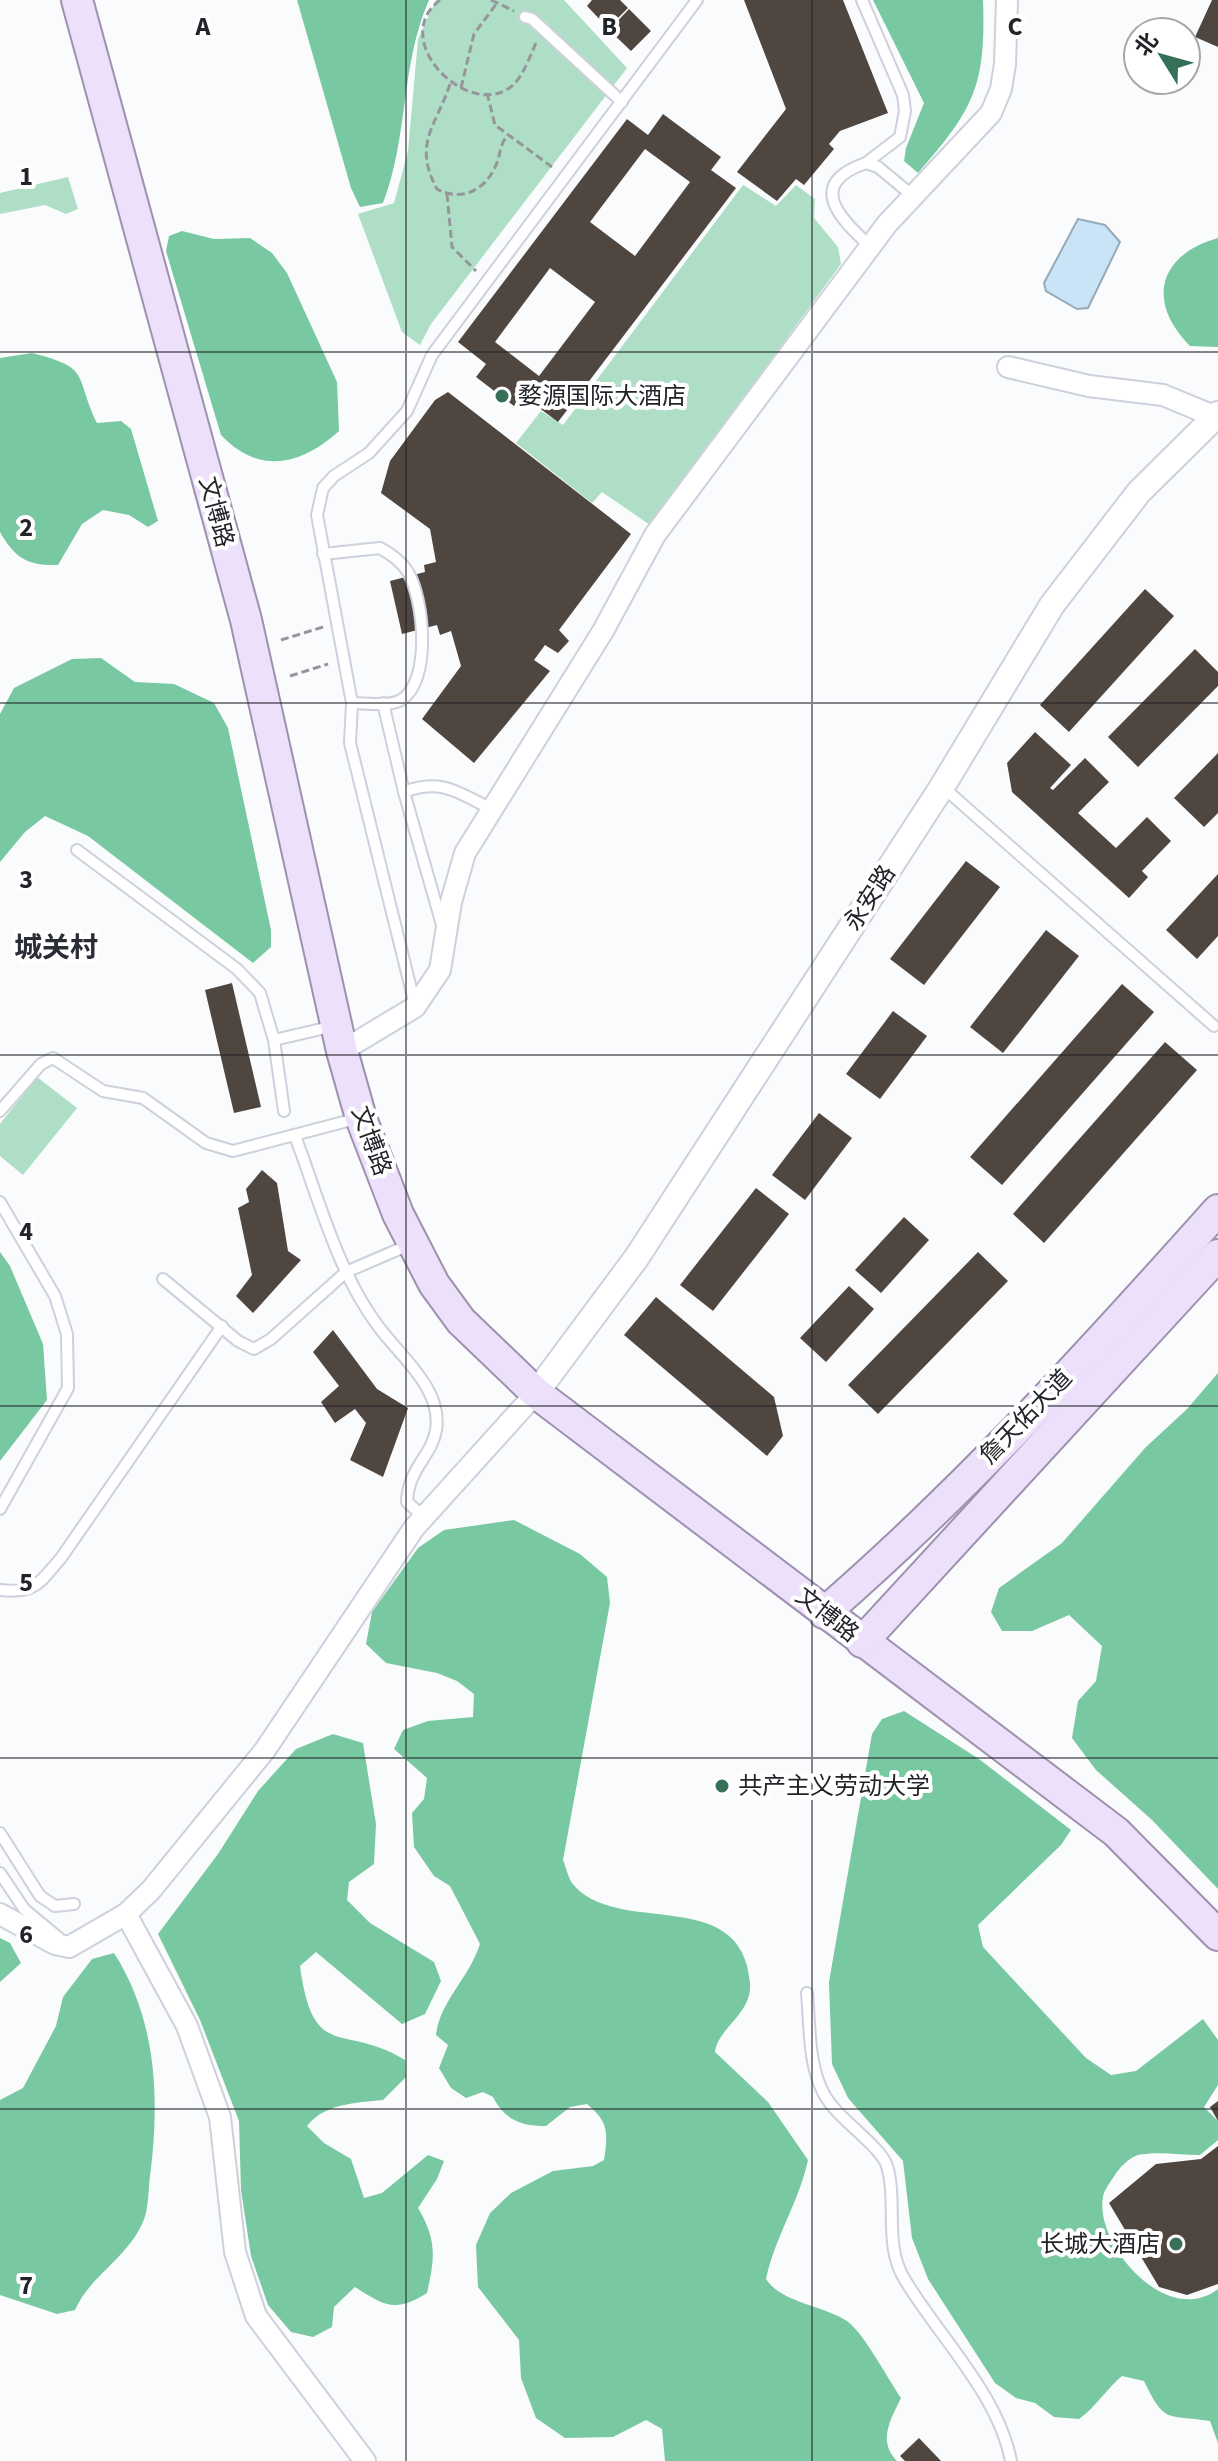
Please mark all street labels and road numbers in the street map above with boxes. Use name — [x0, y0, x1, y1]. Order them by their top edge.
street label: 文博路 — [190, 473, 242, 551]
street label: 永安路 — [836, 858, 904, 938]
street label: 文博路 — [342, 1101, 400, 1181]
street label: 詹天佑大道 — [972, 1362, 1080, 1472]
street label: 文博路 — [788, 1579, 866, 1651]

